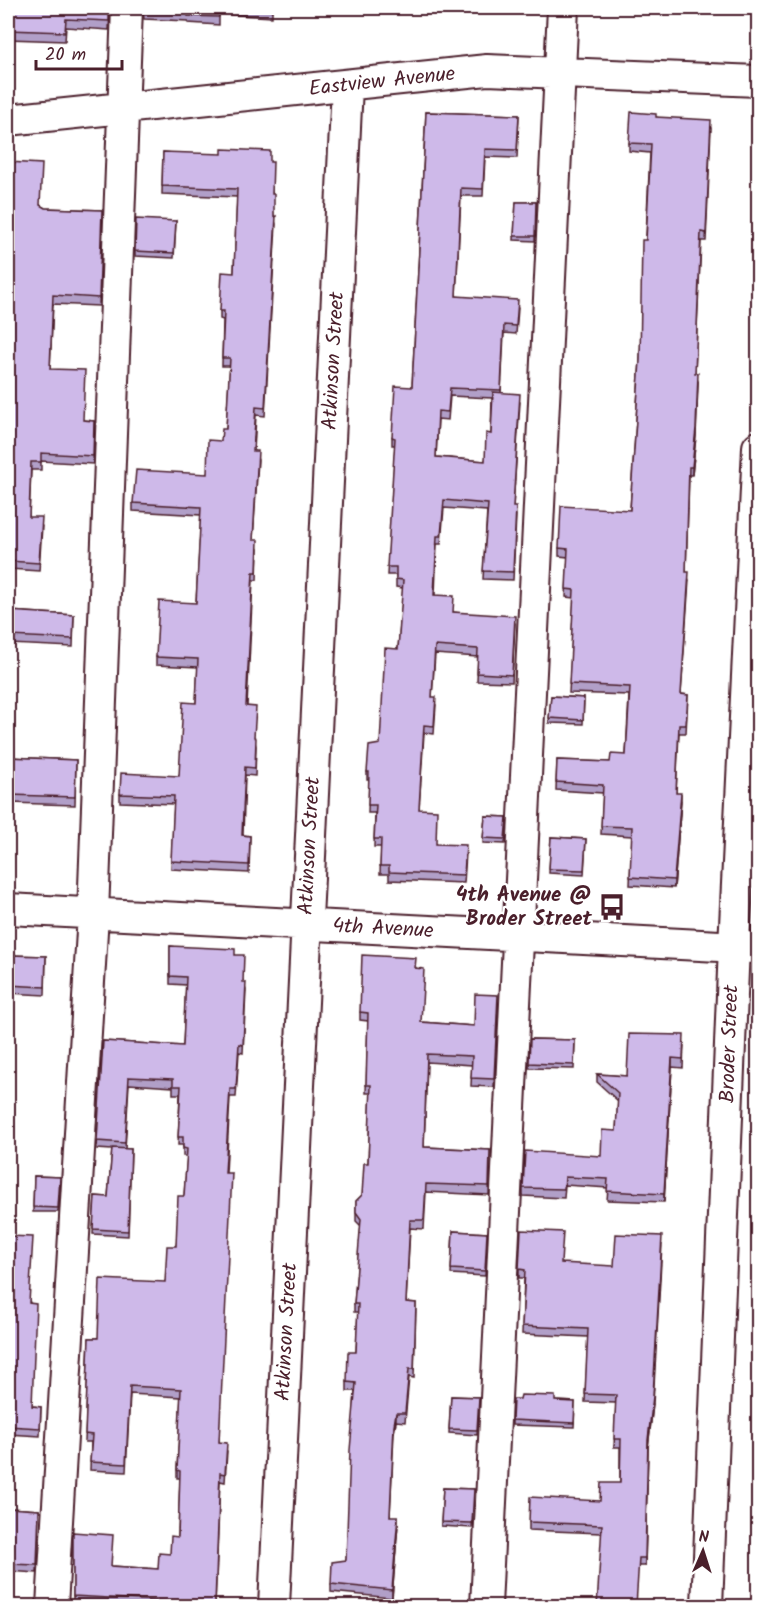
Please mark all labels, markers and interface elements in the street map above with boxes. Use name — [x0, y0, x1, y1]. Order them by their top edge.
scale bar — [36, 33, 122, 71]
text: 20 m — [45, 41, 86, 70]
street label: Eastview Avenue — [307, 58, 457, 106]
street label: Atkinson Street — [314, 290, 354, 431]
street label: Atkinson Street — [290, 775, 330, 916]
place label: 4th Avenue @ Broder Street — [456, 879, 593, 936]
bus stop icon: 4th Avenue @ Broder Street — [597, 892, 627, 922]
street label: 4th Avenue — [332, 910, 435, 948]
street label: Broder Street — [711, 983, 749, 1104]
street label: Atkinson Street — [267, 1261, 307, 1402]
north arrow — [673, 1521, 733, 1581]
text: N — [698, 1525, 709, 1550]

